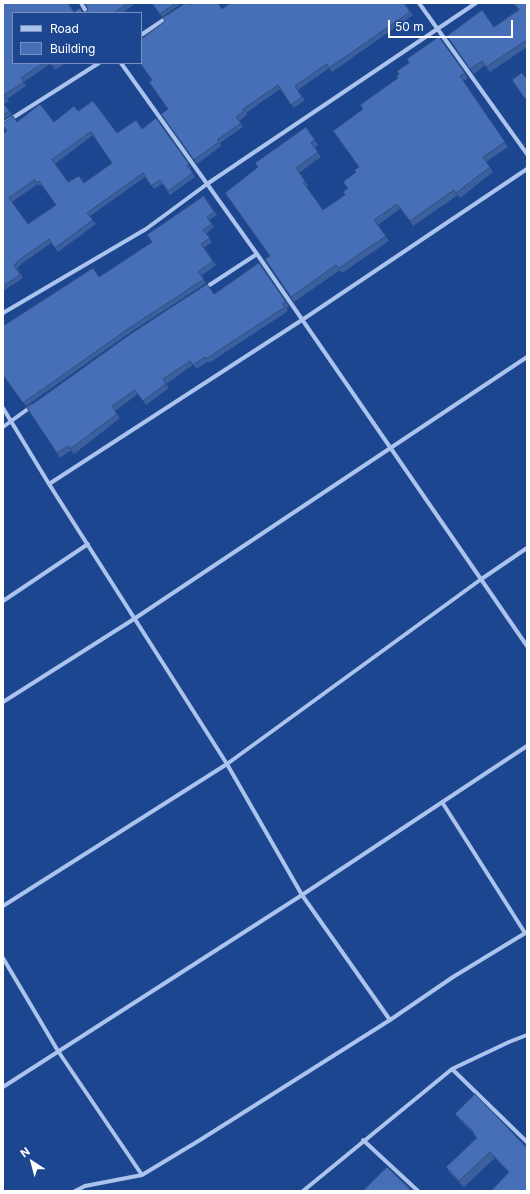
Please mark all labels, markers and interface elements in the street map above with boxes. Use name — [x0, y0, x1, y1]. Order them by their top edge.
legend — [12, 12, 142, 64]
scale bar — [390, 12, 515, 38]
text: 50 m — [395, 19, 424, 34]
text: Road — [50, 21, 79, 36]
text: Building — [50, 41, 95, 56]
north arrow — [12, 1142, 52, 1182]
text: N — [17, 1144, 32, 1160]

